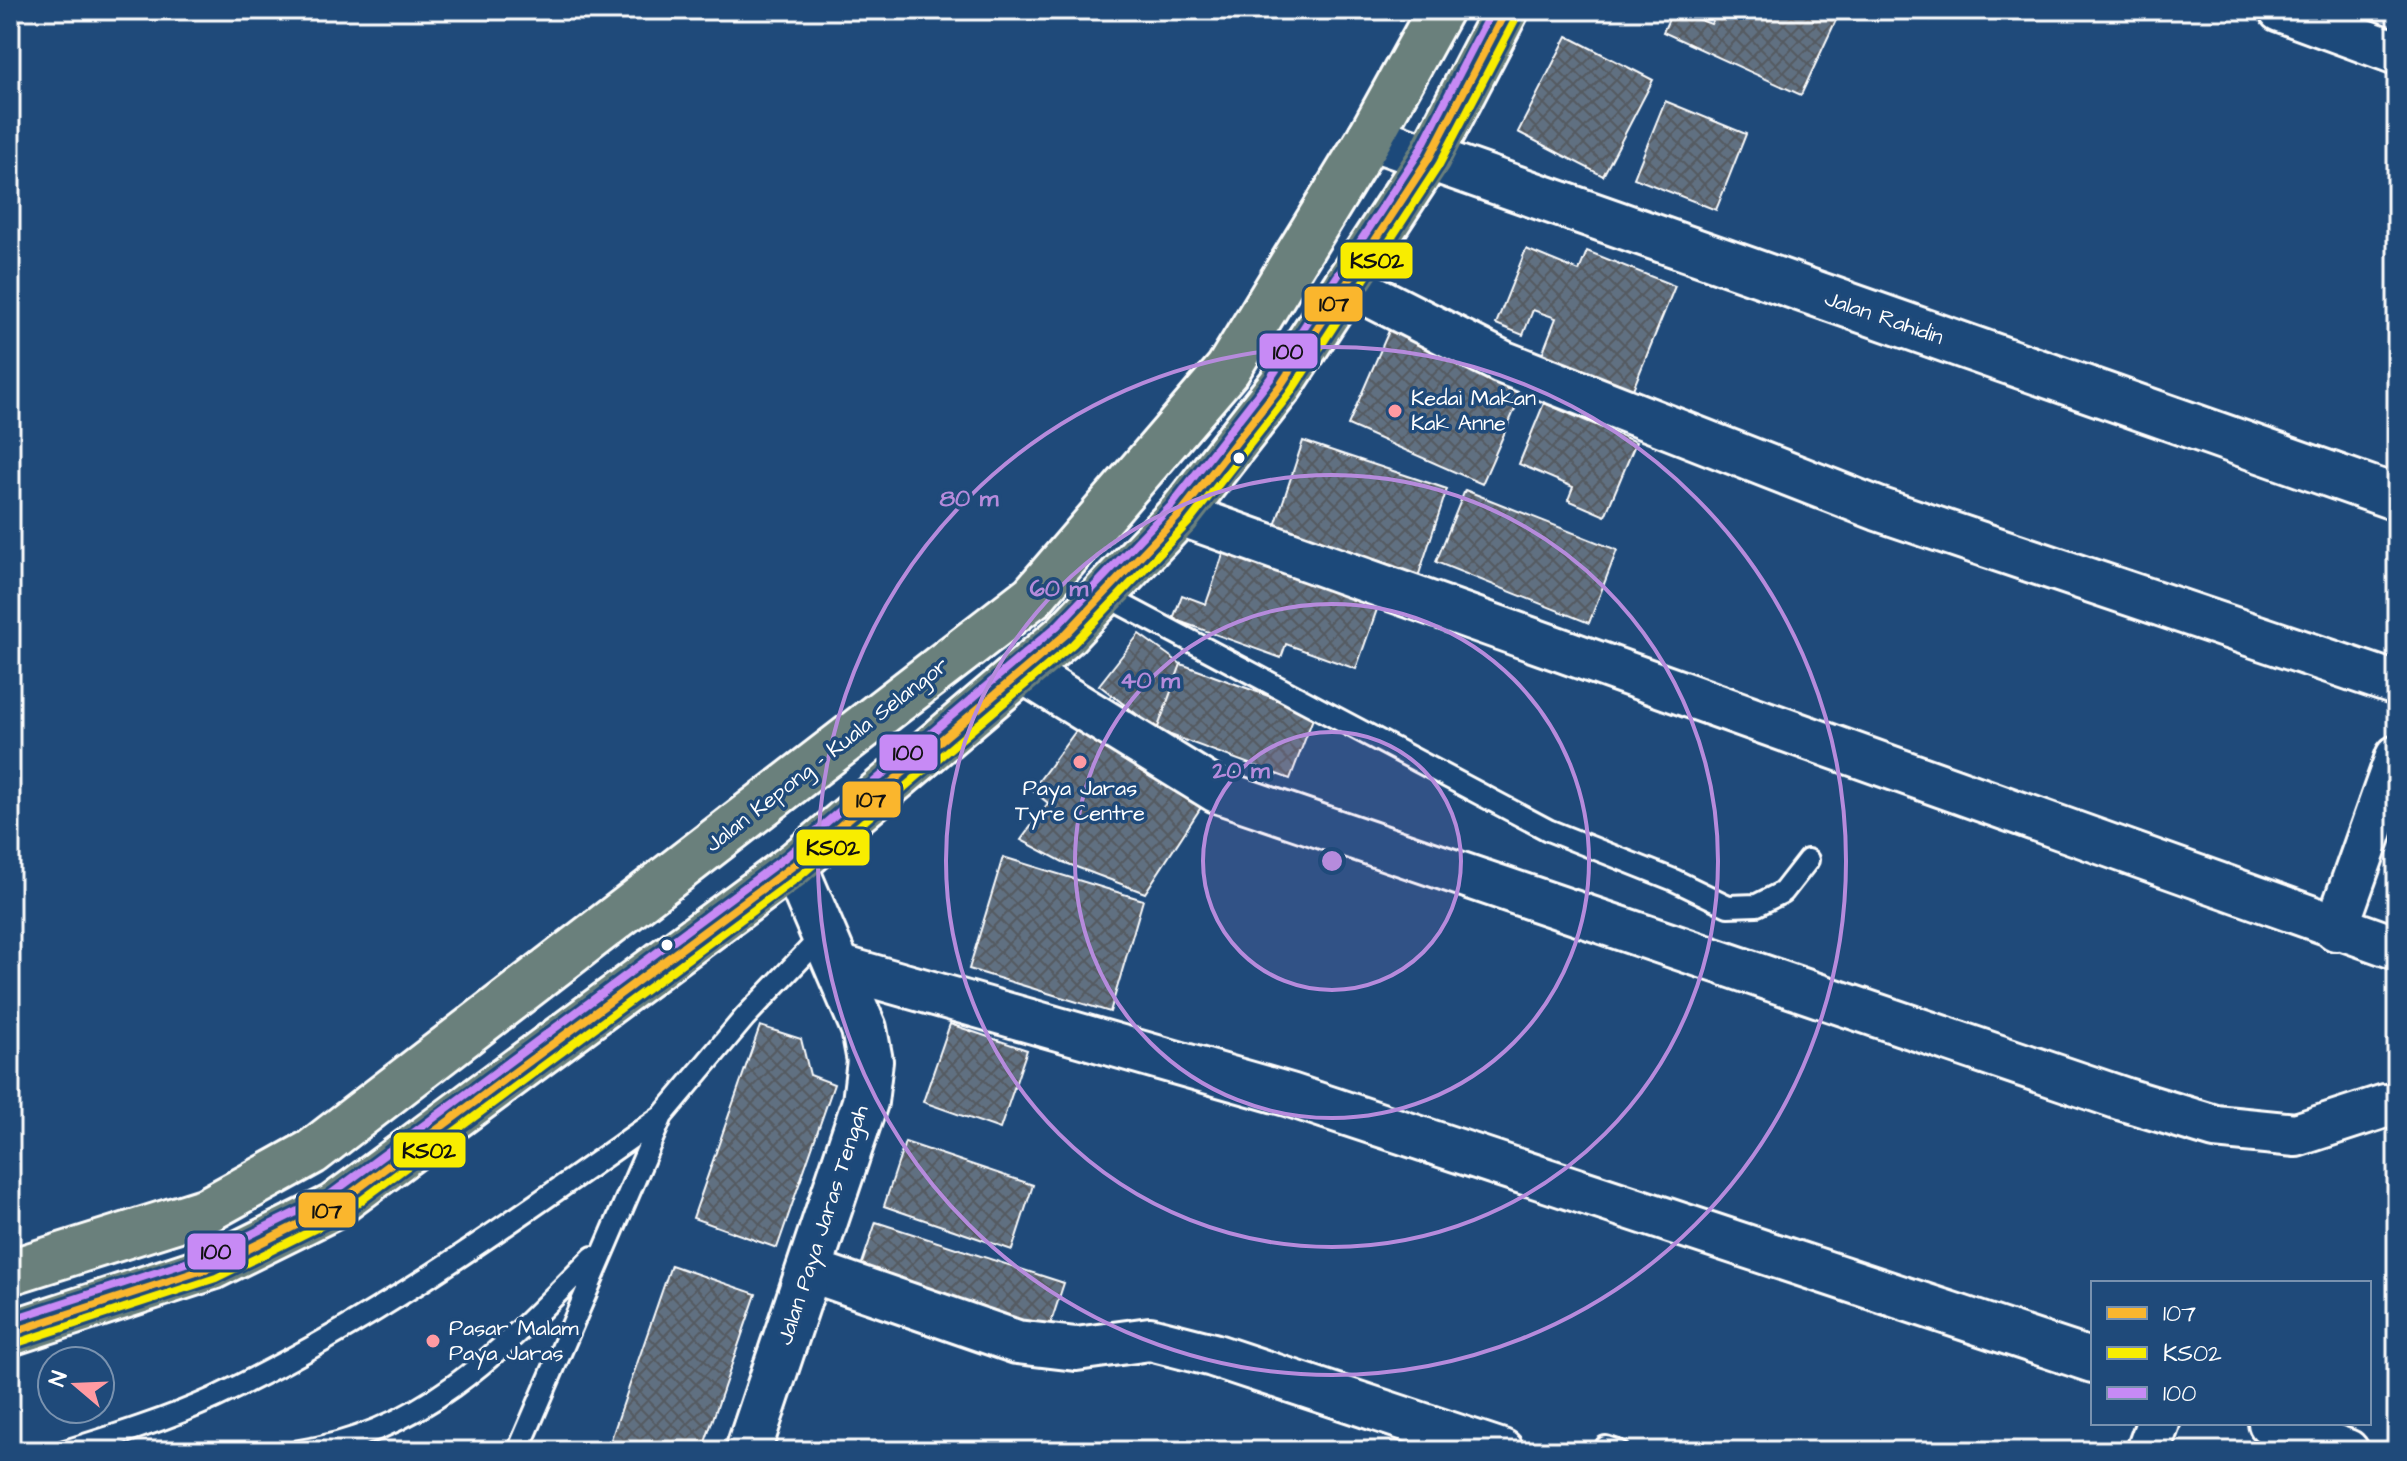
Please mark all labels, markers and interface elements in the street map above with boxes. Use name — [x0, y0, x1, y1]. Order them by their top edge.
line badge: KS02 — [1339, 241, 1414, 280]
text: KS02 — [1350, 246, 1404, 277]
street label: Jalan Rahidin — [1820, 283, 1948, 353]
line badge: 107 — [1303, 285, 1364, 323]
text: 107 — [1319, 289, 1350, 320]
line badge: 100 — [1258, 332, 1319, 370]
text: 100 — [1273, 337, 1303, 368]
place label: Kedai Makan Kak Anne — [1411, 383, 1536, 439]
marker: Kedai Makan Kak Anne — [1386, 402, 1404, 420]
unlabelled marker — [1231, 450, 1247, 466]
text: 80 m — [940, 482, 999, 516]
text: 60 m — [1030, 572, 1089, 606]
street label: Jalan Kepong - Kuala Selangor — [699, 650, 956, 861]
text: 40 m — [1120, 664, 1180, 698]
line badge: 100 — [878, 733, 939, 772]
text: 100 — [893, 738, 923, 769]
marker: Paya Jaras Tyre Centre — [1071, 753, 1089, 771]
text: 20 m — [1211, 754, 1270, 788]
place label: Paya Jaras Tyre Centre — [1015, 773, 1145, 830]
line badge: 107 — [841, 780, 902, 819]
text: 107 — [856, 785, 887, 816]
line badge: KS02 — [795, 828, 871, 867]
text: KS02 — [806, 833, 860, 864]
centre of rings — [1318, 847, 1346, 875]
unlabelled marker — [659, 937, 675, 953]
street label: Jalan Paya Jaras Tengah — [770, 1101, 877, 1349]
line badge: KS02 — [392, 1131, 467, 1169]
text: KS02 — [402, 1136, 456, 1167]
line badge: 107 — [297, 1191, 357, 1229]
text: 107 — [312, 1196, 343, 1227]
line badge: 100 — [186, 1232, 247, 1271]
text: 100 — [201, 1237, 231, 1268]
legend — [2091, 1281, 2371, 1425]
text: 107 — [2163, 1297, 2196, 1331]
place label: Pasar Malam Paya Jaras — [449, 1313, 579, 1370]
marker: Pasar Malam Paya Jaras — [424, 1332, 442, 1350]
text: KS02 — [2163, 1337, 2222, 1371]
north arrow — [36, 1345, 116, 1425]
text: N — [42, 1367, 75, 1391]
text: 100 — [2163, 1377, 2196, 1411]

